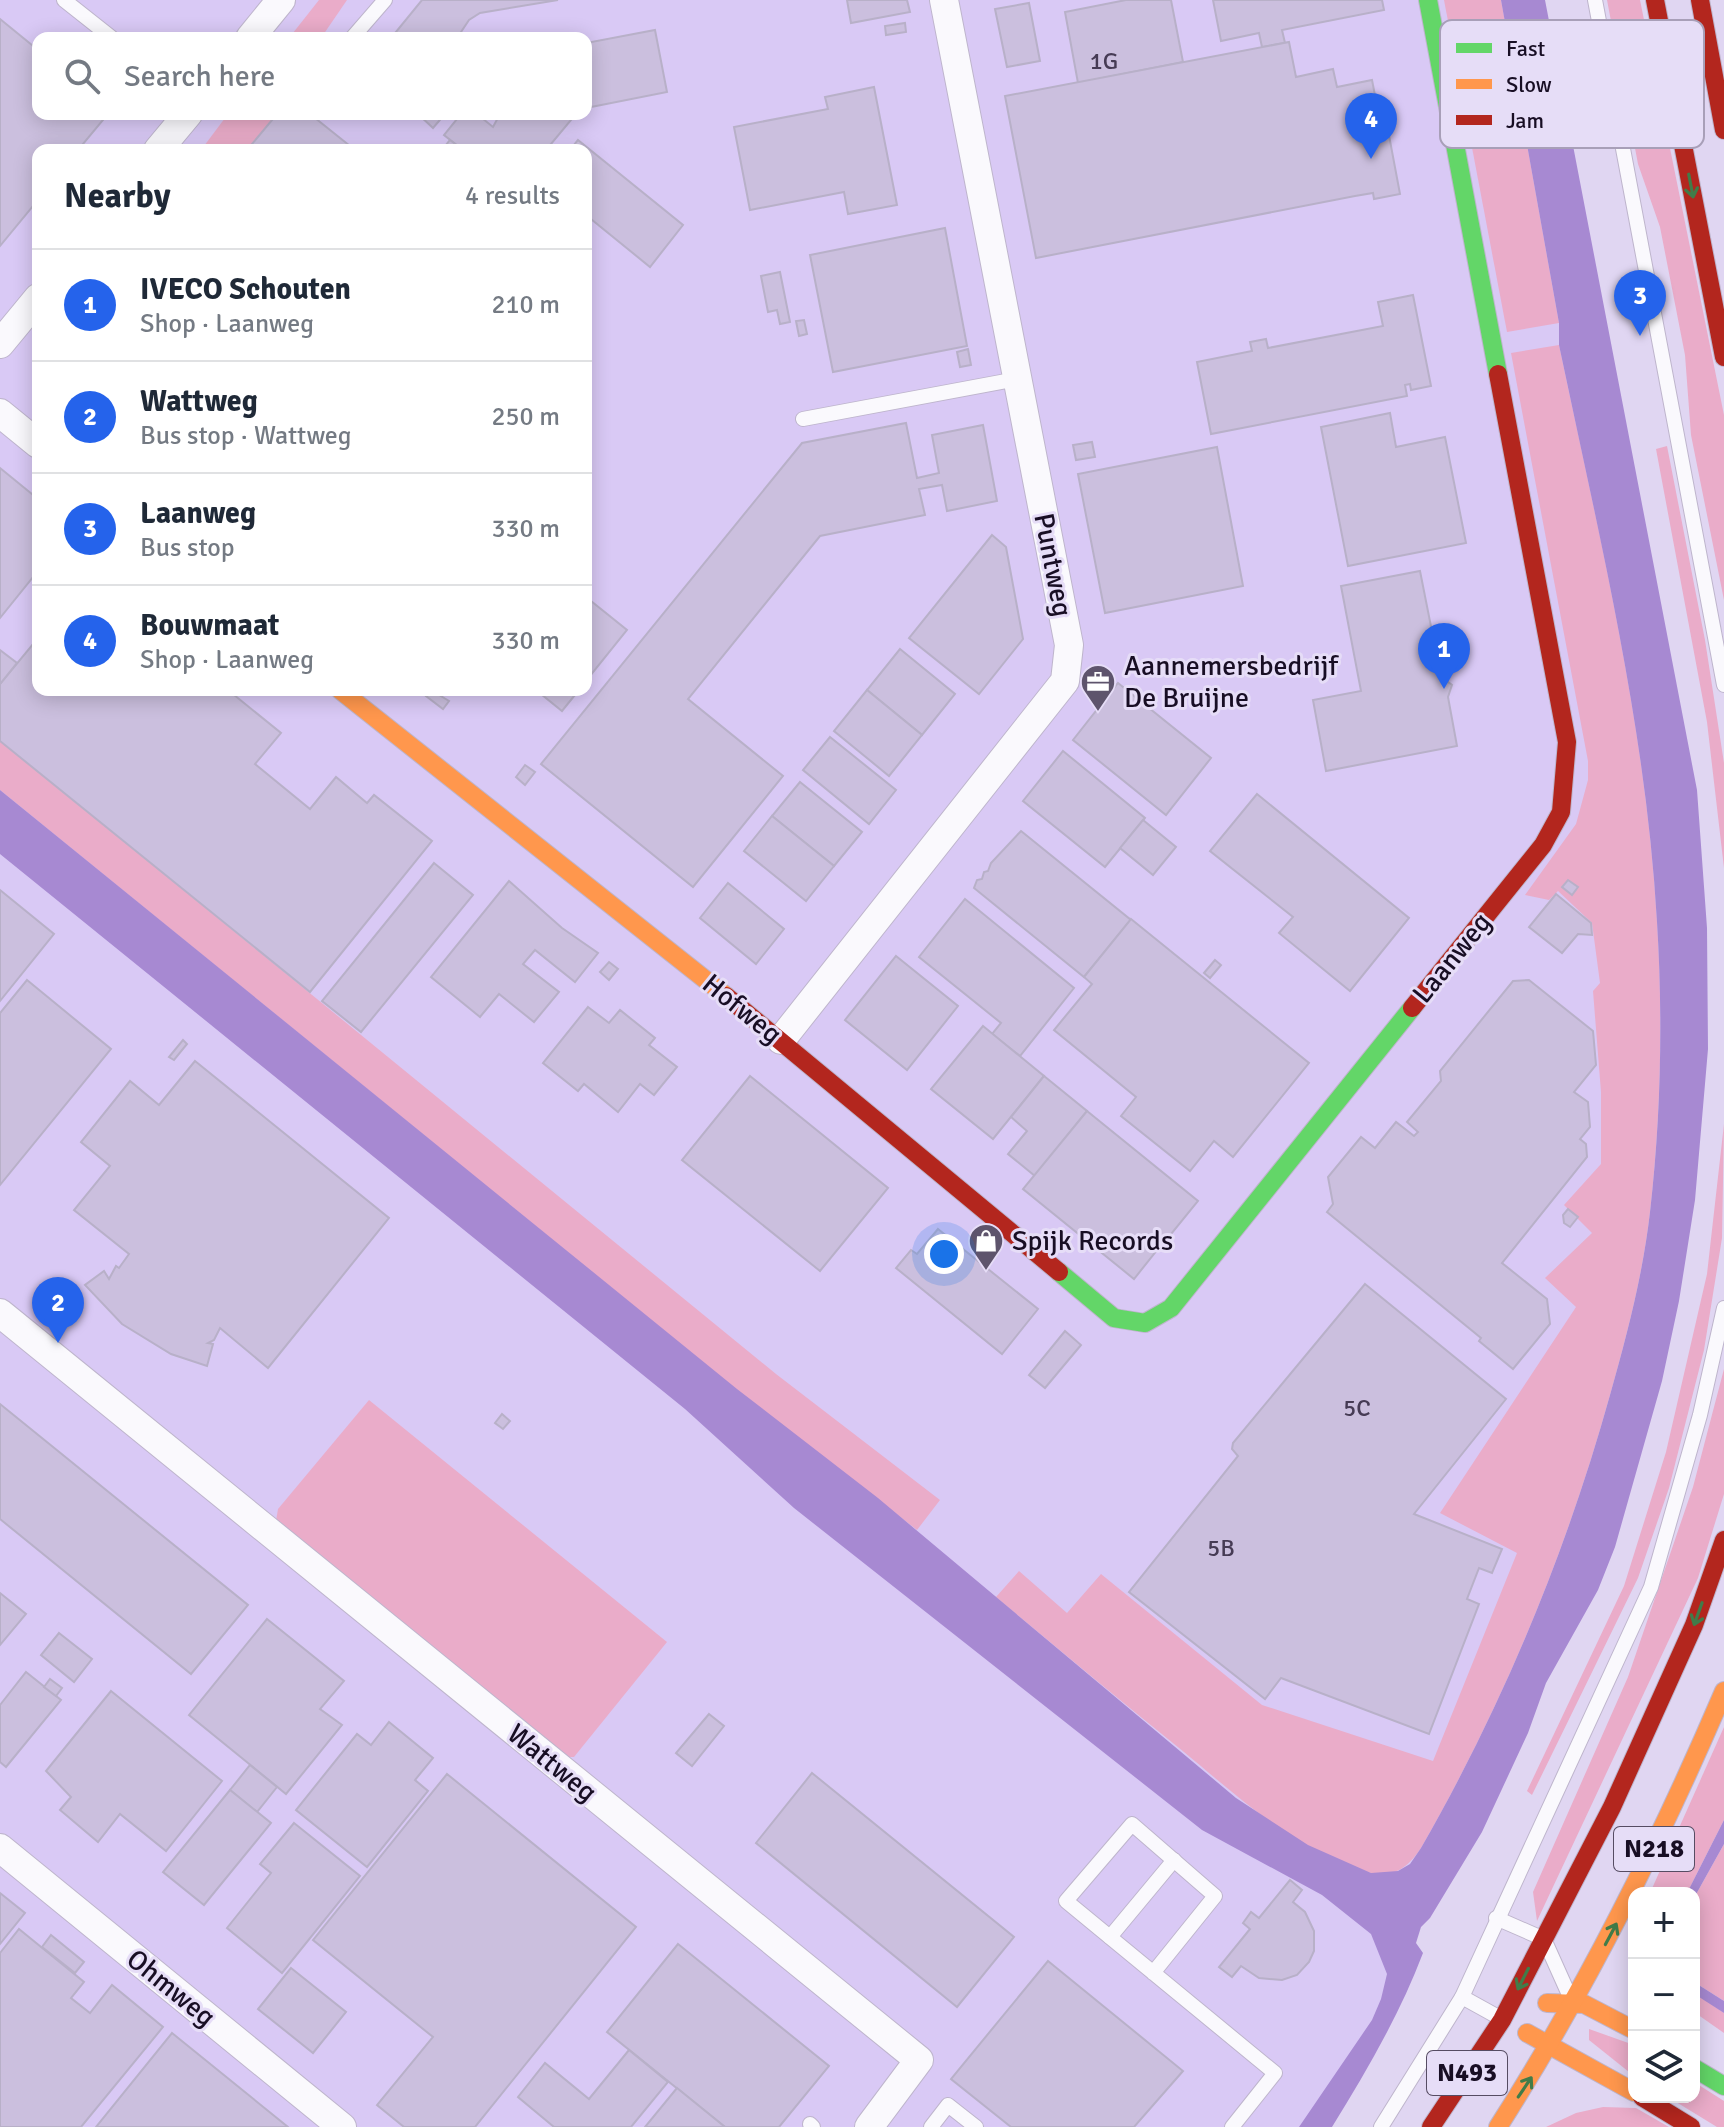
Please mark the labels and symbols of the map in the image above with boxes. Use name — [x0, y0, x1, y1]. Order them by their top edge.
legend — [1440, 20, 1704, 148]
text: Fast — [1506, 35, 1546, 62]
house number: 1G — [1090, 46, 1118, 76]
text: Slow — [1506, 71, 1552, 98]
pin: 4 — [1345, 93, 1397, 159]
text: Jam — [1506, 107, 1544, 134]
one-way arrow — [1685, 173, 1700, 199]
pin: 3 — [1614, 270, 1666, 336]
street label: Puntweg — [1026, 510, 1080, 620]
pin: 1 — [1418, 623, 1470, 689]
place label: Aannemersbedrijf De Bruijne — [1124, 649, 1339, 715]
office icon: Aannemersbedrijf De Bruijne — [1079, 663, 1117, 713]
street label: Laanweg — [1405, 906, 1499, 1010]
street label: Hofweg — [695, 967, 789, 1051]
shop icon: Spijk Records — [967, 1222, 1005, 1272]
place label: Spijk Records — [1012, 1224, 1173, 1258]
your location — [924, 1234, 964, 1274]
pin: 2 — [32, 1277, 84, 1343]
house number: 5C — [1343, 1393, 1371, 1423]
house number: 5B — [1207, 1533, 1235, 1563]
one-way arrow — [1690, 1601, 1704, 1626]
street label: Wattweg — [500, 1717, 604, 1809]
road number: N218 — [1614, 1827, 1694, 1871]
one-way arrow — [1603, 1923, 1619, 1947]
street label: Ohmweg — [120, 1942, 222, 2034]
one-way arrow — [1514, 1967, 1530, 1991]
road number: N493 — [1427, 2051, 1507, 2095]
one-way arrow — [1516, 2076, 1533, 2098]

